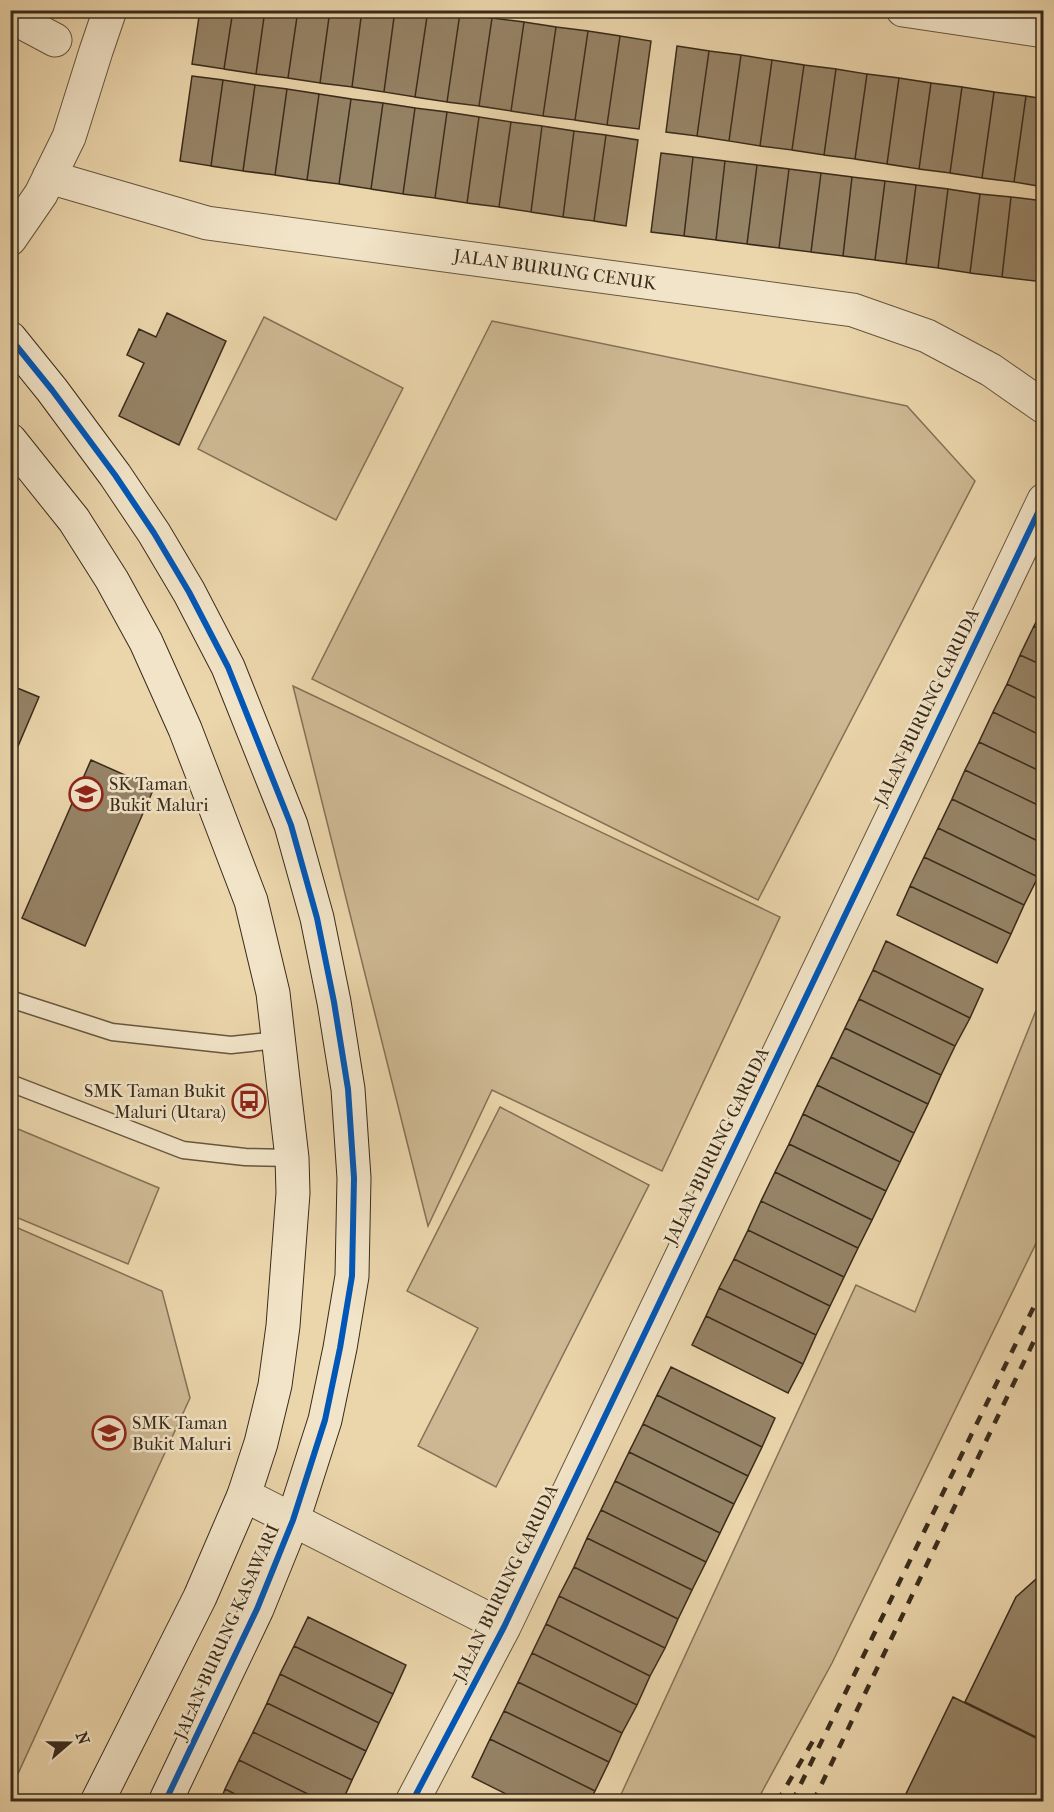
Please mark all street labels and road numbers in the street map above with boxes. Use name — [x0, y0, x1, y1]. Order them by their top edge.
street label: JALAN BURUNG CENUK — [450, 245, 659, 295]
street label: JALAN BURUNG GARUDA — [869, 605, 984, 811]
street label: JALAN BURUNG GARUDA — [659, 1044, 774, 1250]
street label: JALAN BURUNG GARUDA — [448, 1481, 563, 1687]
street label: JALAN BURUNG KASAWARI — [169, 1521, 284, 1745]

